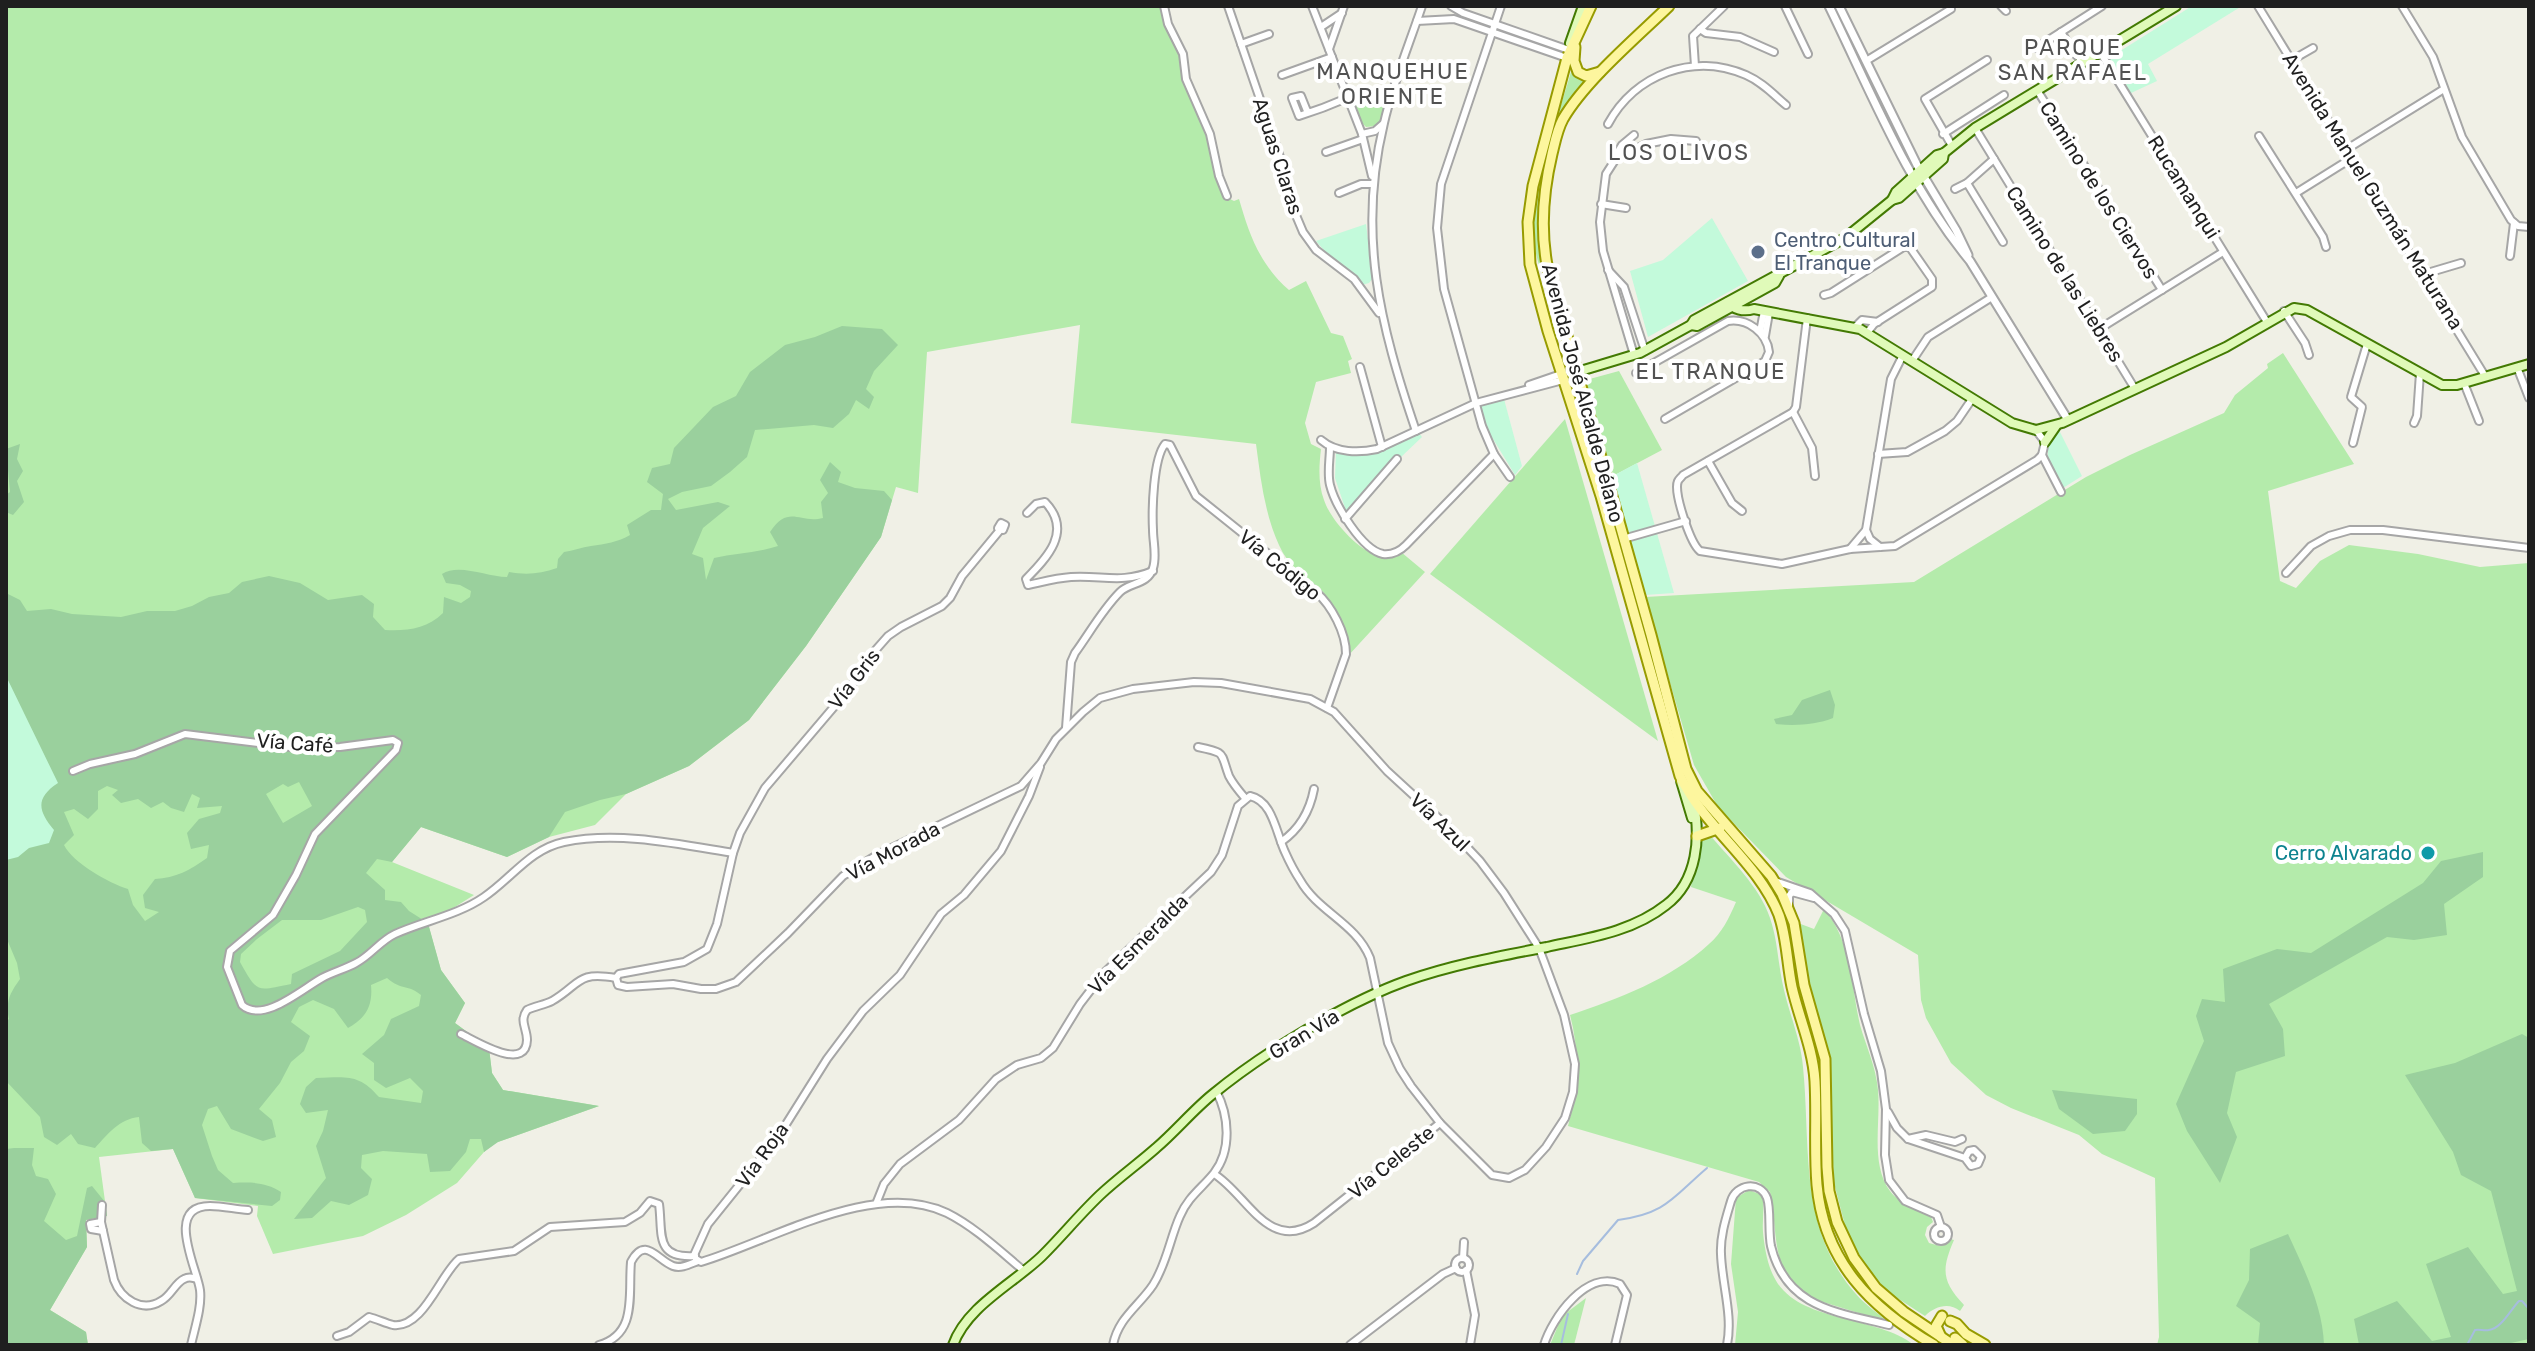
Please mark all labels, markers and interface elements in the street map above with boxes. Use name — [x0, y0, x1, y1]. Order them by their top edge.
district label: PARQUE SAN RAFAEL — [1998, 34, 2148, 86]
street label: Avenida Manuel Guzmán Maturana — [2278, 48, 2468, 334]
district label: MANQUEHUE ORIENTE — [1316, 58, 1470, 110]
street label: Aguas Claras — [1248, 95, 1308, 217]
street label: Camino de los Ciervos — [2035, 97, 2163, 283]
street label: Rucamanqui — [2143, 131, 2225, 243]
district label: LOS OLIVOS — [1608, 139, 1750, 166]
street label: Camino de las Liebres — [2001, 182, 2129, 366]
place label: Centro Cultural El Tranque — [1774, 228, 1916, 275]
marker: Centro Cultural El Tranque — [1749, 243, 1767, 261]
street label: Avenida José Alcalde Délano — [1537, 261, 1629, 525]
district label: EL TRANQUE — [1636, 358, 1786, 385]
street label: Vía Código — [1234, 525, 1326, 605]
street label: Vía Gris — [823, 644, 885, 714]
street label: Vía Café — [256, 728, 334, 758]
street label: Vía Azul — [1405, 788, 1475, 856]
street label: Vía Morada — [842, 816, 944, 886]
place label: Cerro Alvarado — [2275, 841, 2412, 865]
marker: Cerro Alvarado — [2419, 844, 2437, 862]
street label: Vía Esmeralda — [1083, 889, 1193, 999]
street label: Gran Vía — [1265, 1004, 1343, 1064]
street label: Vía Roja — [730, 1118, 794, 1192]
street label: Vía Celeste — [1343, 1120, 1439, 1204]

